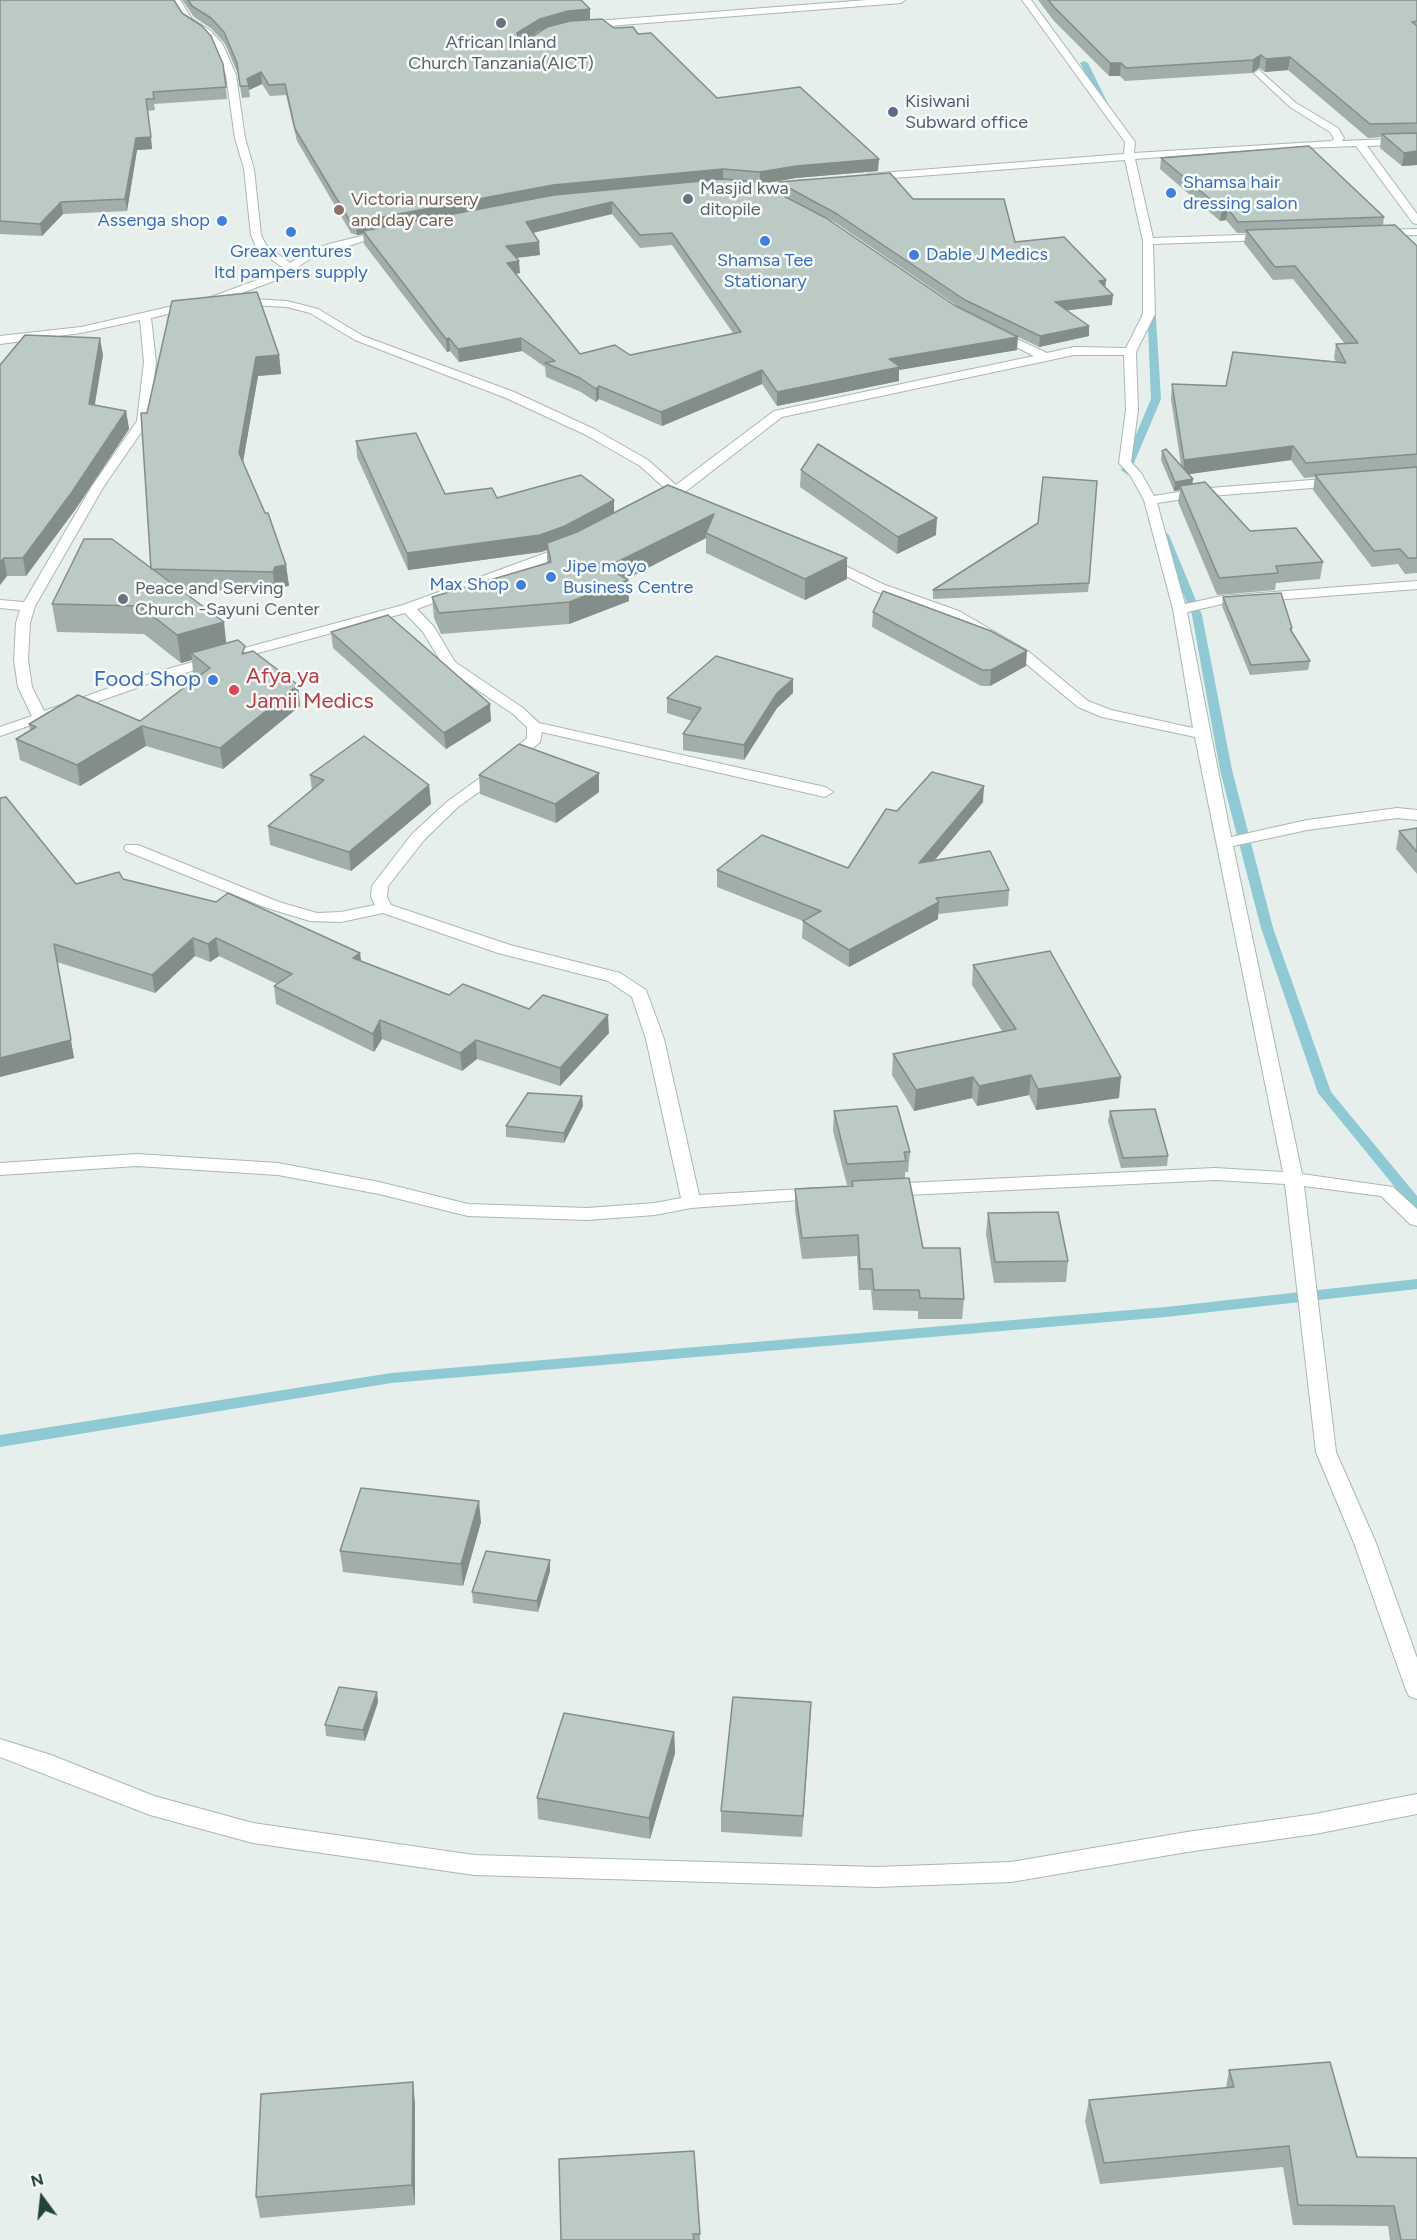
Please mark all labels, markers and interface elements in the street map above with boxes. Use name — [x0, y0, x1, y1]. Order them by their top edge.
marker: African Inland Church Tanzania(AICT) — [494, 16, 508, 30]
place label: African Inland Church Tanzania(AICT) — [408, 32, 594, 74]
place label: Kisiwani Subward office — [905, 91, 1028, 134]
marker: Kisiwani Subward office — [886, 105, 900, 119]
place label: Shamsa hair dressing salon — [1183, 172, 1297, 214]
place label: Masjid kwa ditopile — [700, 178, 789, 220]
marker: Shamsa hair dressing salon — [1164, 186, 1178, 200]
place label: Victoria nursery and day care — [351, 189, 478, 232]
marker: Masjid kwa ditopile — [681, 192, 695, 206]
marker: Victoria nursery and day care — [332, 203, 346, 217]
place label: Assenga shop — [97, 210, 210, 232]
marker: Assenga shop — [215, 214, 229, 228]
marker: Greax ventures ltd pampers supply — [284, 225, 298, 239]
marker: Shamsa Tee Stationary — [758, 234, 772, 248]
place label: Greax ventures ltd pampers supply — [214, 241, 368, 284]
place label: Dable J Medics — [926, 244, 1048, 266]
marker: Dable J Medics — [907, 248, 921, 262]
place label: Shamsa Tee Stationary — [717, 250, 813, 292]
place label: Jipe moyo Business Centre — [563, 556, 693, 598]
marker: Jipe moyo Business Centre — [544, 570, 558, 584]
place label: Max Shop — [429, 574, 509, 596]
place label: Peace and Serving Church -Sayuni Center — [135, 578, 320, 620]
marker: Max Shop — [514, 578, 528, 592]
marker: Peace and Serving Church -Sayuni Center — [116, 592, 130, 606]
place label: Afya ya Jamii Medics — [246, 664, 374, 716]
place label: Food Shop — [94, 667, 201, 693]
marker: Food Shop — [206, 673, 220, 687]
marker: Afya ya Jamii Medics — [227, 683, 241, 697]
north arrow — [12, 2168, 72, 2228]
text: N — [29, 2169, 46, 2191]

